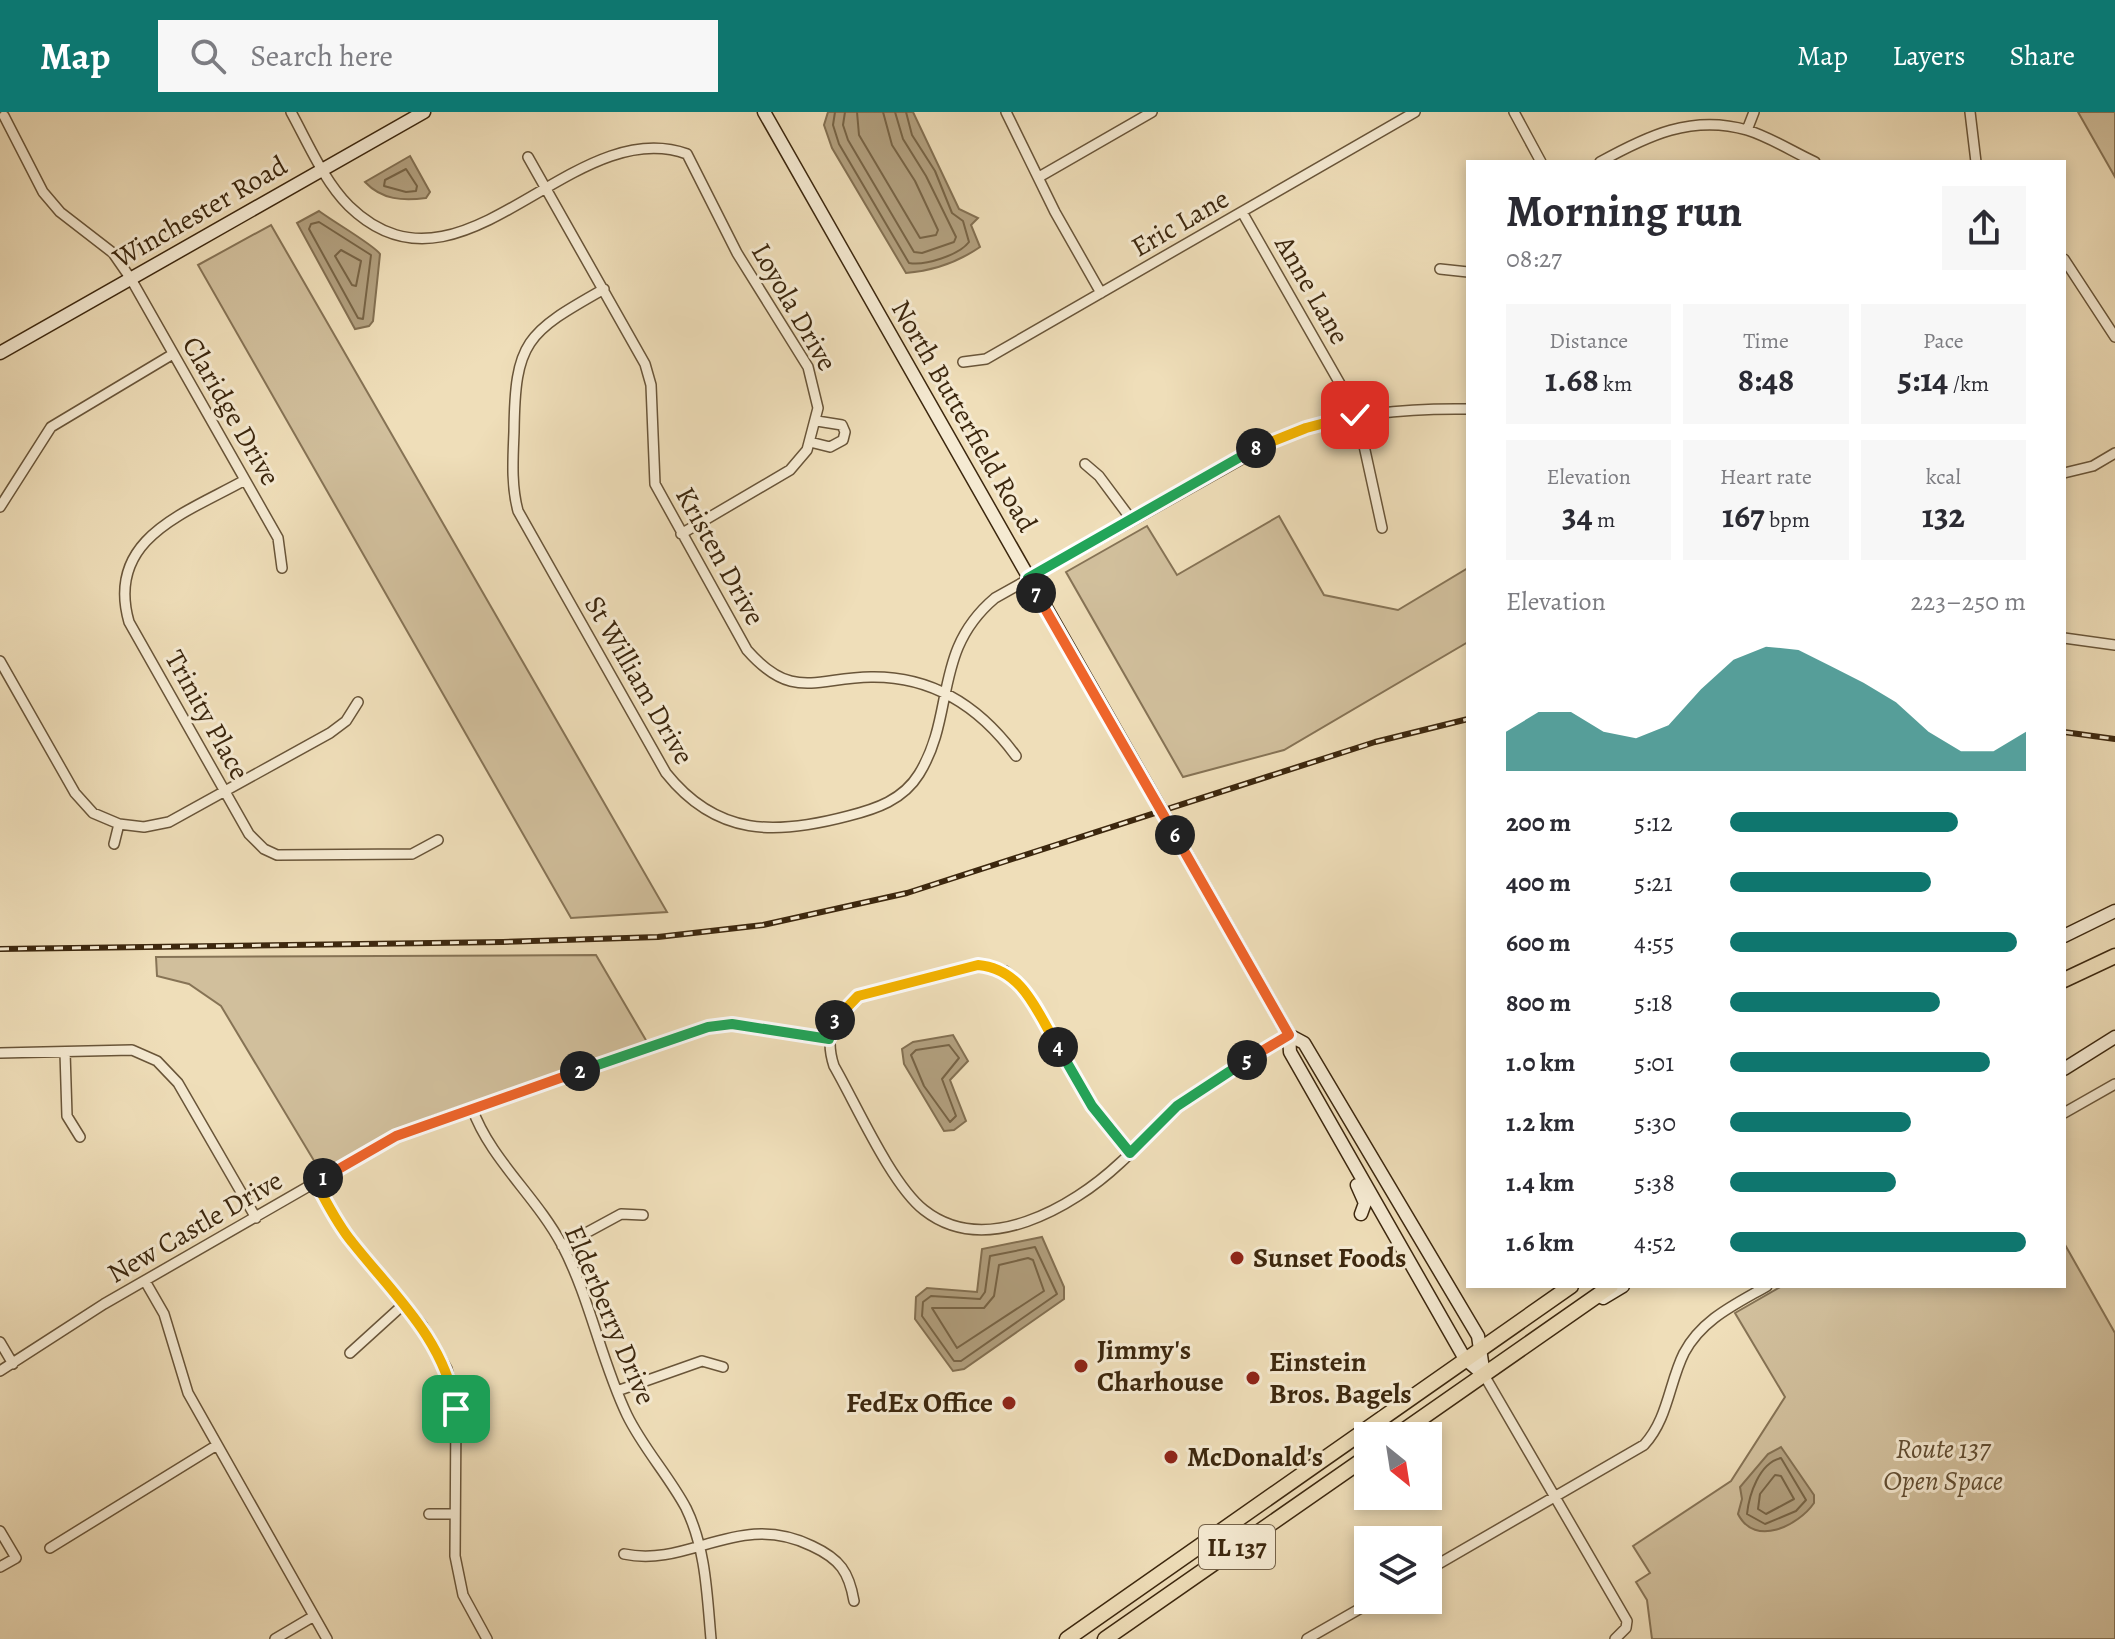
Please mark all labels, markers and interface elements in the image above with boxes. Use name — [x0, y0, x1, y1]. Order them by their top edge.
search box — [158, 20, 718, 92]
text: Map — [40, 30, 110, 82]
icon: search — [186, 34, 230, 78]
text: Search here — [250, 36, 393, 76]
text: Map — [1797, 37, 1848, 75]
text: Layers — [1892, 37, 1965, 75]
text: Share — [2009, 37, 2075, 75]
street label: Winchester Road — [105, 146, 295, 278]
street label: Eric Lane — [1124, 180, 1236, 266]
text: Morning run — [1506, 181, 1742, 241]
button: share — [1942, 186, 2026, 270]
street label: Anne Lane — [1265, 228, 1358, 351]
street label: Loyola Drive — [742, 236, 846, 378]
text: 08:27 — [1506, 241, 1562, 276]
street label: North Butterfield Road — [882, 293, 1047, 540]
text: Distance — [1549, 326, 1628, 356]
text: Time — [1743, 326, 1789, 356]
text: Pace — [1923, 326, 1964, 356]
street label: Claridge Drive — [173, 330, 289, 492]
text: 1.68 — [1545, 356, 1599, 403]
text: 8:48 — [1738, 356, 1794, 403]
text: 5:14 — [1898, 356, 1948, 403]
text: km — [1599, 369, 1632, 399]
text: /km — [1948, 369, 1989, 399]
pin — [1321, 381, 1389, 449]
icon: check — [1333, 393, 1377, 437]
pin: 8 — [1236, 428, 1276, 468]
text: 8 — [1251, 433, 1261, 463]
text: Elevation — [1546, 462, 1631, 492]
text: Heart rate — [1720, 462, 1812, 492]
text: kcal — [1926, 462, 1961, 492]
street label: Kristen Drive — [666, 480, 774, 632]
text: 34 — [1562, 492, 1593, 539]
text: 167 — [1722, 492, 1765, 539]
text: 132 — [1922, 492, 1965, 539]
text: m — [1593, 505, 1615, 535]
text: bpm — [1765, 505, 1810, 535]
pin: 7 — [1016, 573, 1056, 613]
text: 7 — [1031, 578, 1041, 608]
text: Elevation — [1506, 584, 1606, 619]
text: 223–250 m — [1911, 584, 2026, 619]
street label: St William Drive — [575, 589, 703, 771]
street label: Trinity Place — [156, 643, 258, 787]
text: 200 m — [1506, 805, 1571, 840]
text: 5:12 — [1634, 805, 1673, 840]
pin: 6 — [1155, 815, 1195, 855]
text: 6 — [1170, 820, 1180, 850]
text: 400 m — [1506, 865, 1571, 900]
text: 5:21 — [1634, 865, 1673, 900]
text: 600 m — [1506, 925, 1571, 960]
text: 4:55 — [1634, 925, 1674, 960]
text: 800 m — [1506, 985, 1571, 1020]
text: 5:18 — [1634, 985, 1673, 1020]
pin: 3 — [815, 1000, 855, 1040]
text: 3 — [830, 1005, 840, 1035]
pin: 4 — [1038, 1027, 1078, 1067]
text: 4 — [1053, 1032, 1063, 1062]
pin: 5 — [1227, 1040, 1267, 1080]
text: 5 — [1242, 1045, 1252, 1075]
text: 1.0 km — [1506, 1045, 1575, 1080]
text: 5:01 — [1634, 1045, 1674, 1080]
pin: 2 — [560, 1051, 600, 1091]
text: 2 — [575, 1056, 585, 1086]
text: 1.2 km — [1506, 1105, 1575, 1140]
text: 5:30 — [1634, 1105, 1676, 1140]
pin: 1 — [303, 1158, 343, 1198]
street label: New Castle Drive — [101, 1161, 289, 1293]
text: 1 — [319, 1163, 327, 1193]
text: 1.4 km — [1506, 1165, 1574, 1200]
text: 5:38 — [1634, 1165, 1675, 1200]
street label: Elderberry Drive — [555, 1220, 665, 1410]
text: 1.6 km — [1506, 1225, 1574, 1260]
text: 4:52 — [1634, 1225, 1676, 1260]
place label: Sunset Foods — [1253, 1239, 1407, 1277]
marker: Sunset Foods — [1228, 1249, 1246, 1267]
place label: Jimmy's Charhouse — [1097, 1331, 1224, 1401]
place label: Einstein Bros. Bagels — [1269, 1343, 1412, 1413]
marker: Jimmy's Charhouse — [1072, 1357, 1090, 1375]
marker: Einstein Bros. Bagels — [1244, 1369, 1262, 1387]
pin — [422, 1375, 490, 1443]
place label: FedEx Office — [846, 1384, 993, 1422]
icon: arrive — [434, 1387, 478, 1431]
marker: FedEx Office — [1000, 1394, 1018, 1412]
north arrow — [1354, 1422, 1442, 1510]
map controls — [1354, 1422, 1442, 1614]
park label: Route 137 Open Space — [1883, 1430, 2003, 1500]
place label: McDonald's — [1187, 1438, 1323, 1476]
marker: McDonald's — [1162, 1448, 1180, 1466]
road number: IL 137 — [1199, 1525, 1275, 1569]
button: layers — [1354, 1526, 1442, 1614]

